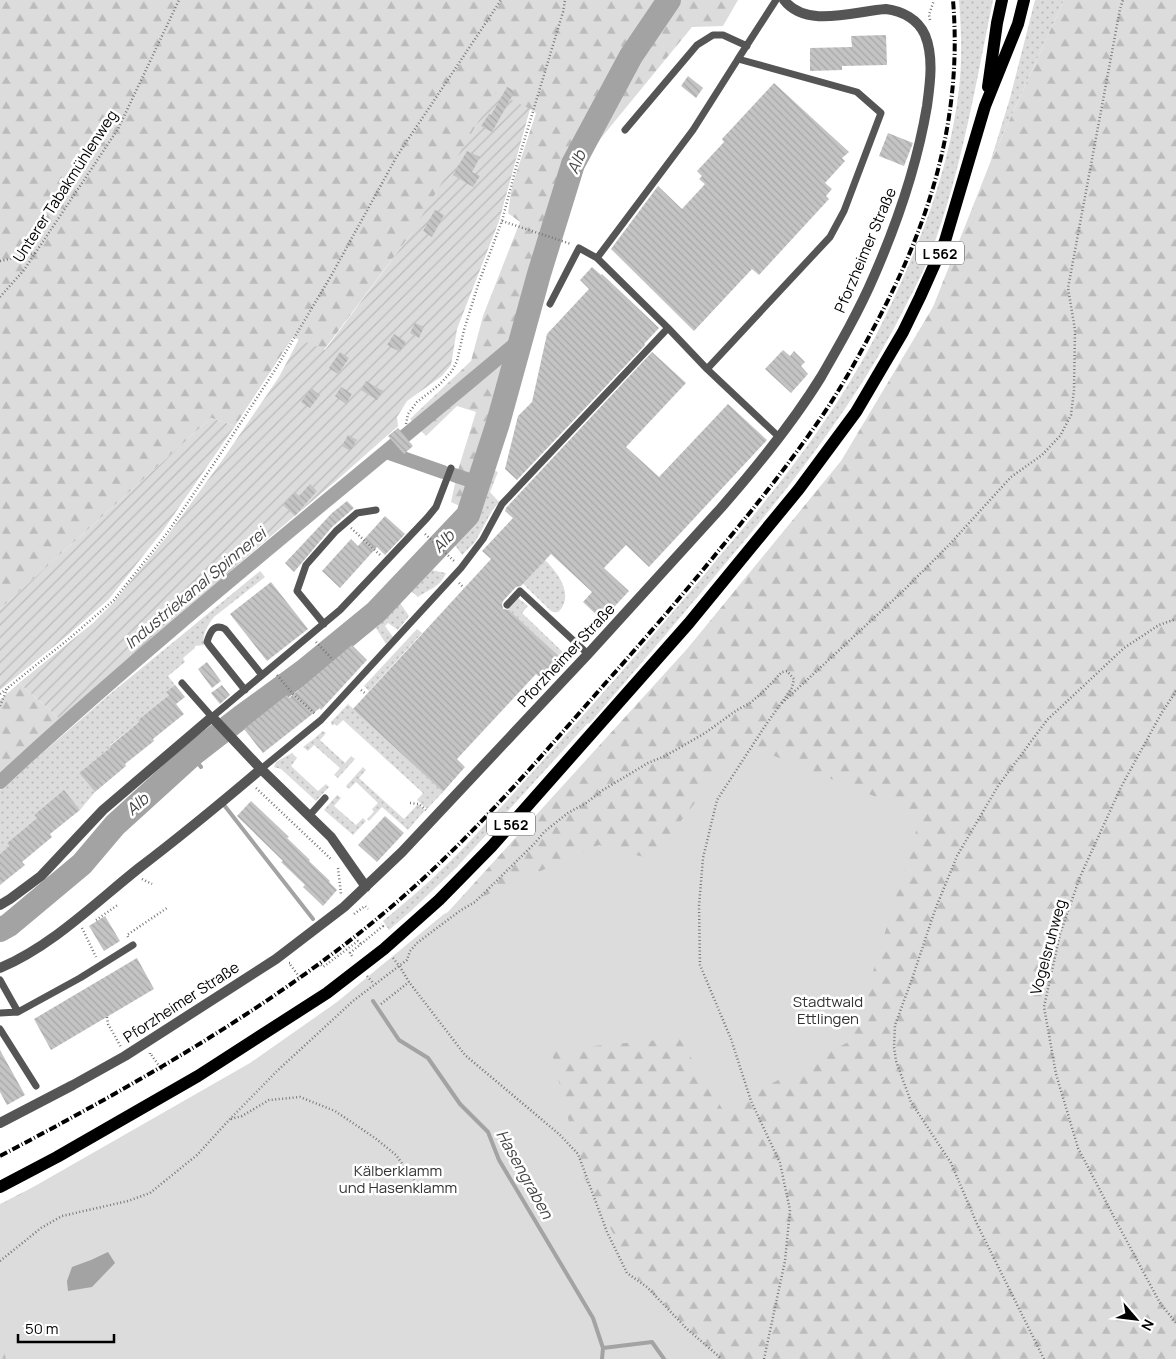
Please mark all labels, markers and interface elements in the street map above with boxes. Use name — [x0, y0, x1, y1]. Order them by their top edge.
street label: Unterer Tabakmühlenweg — [8, 106, 122, 266]
water label: Alb — [561, 146, 591, 177]
street label: Pforzheimer Straße — [829, 184, 901, 316]
road number: L 562 — [916, 242, 964, 264]
water label: Industriekanal Spinnerei — [120, 521, 272, 654]
water label: Alb — [427, 524, 460, 557]
street label: Pforzheimer Straße — [512, 599, 620, 711]
water label: Alb — [121, 787, 154, 820]
road number: L 562 — [487, 812, 535, 836]
street label: Vogelsruhweg — [1025, 897, 1071, 997]
street label: Pforzheimer Straße — [119, 956, 243, 1047]
park label: Stadtwald Ettlingen — [793, 991, 863, 1029]
water label: Hasengraben — [491, 1125, 559, 1223]
park label: Kälberklamm und Hasenklamm — [339, 1160, 457, 1198]
north arrow — [1111, 1294, 1161, 1344]
scale bar — [18, 1312, 114, 1344]
text: N — [1137, 1316, 1159, 1334]
text: 50 m — [25, 1318, 59, 1339]

